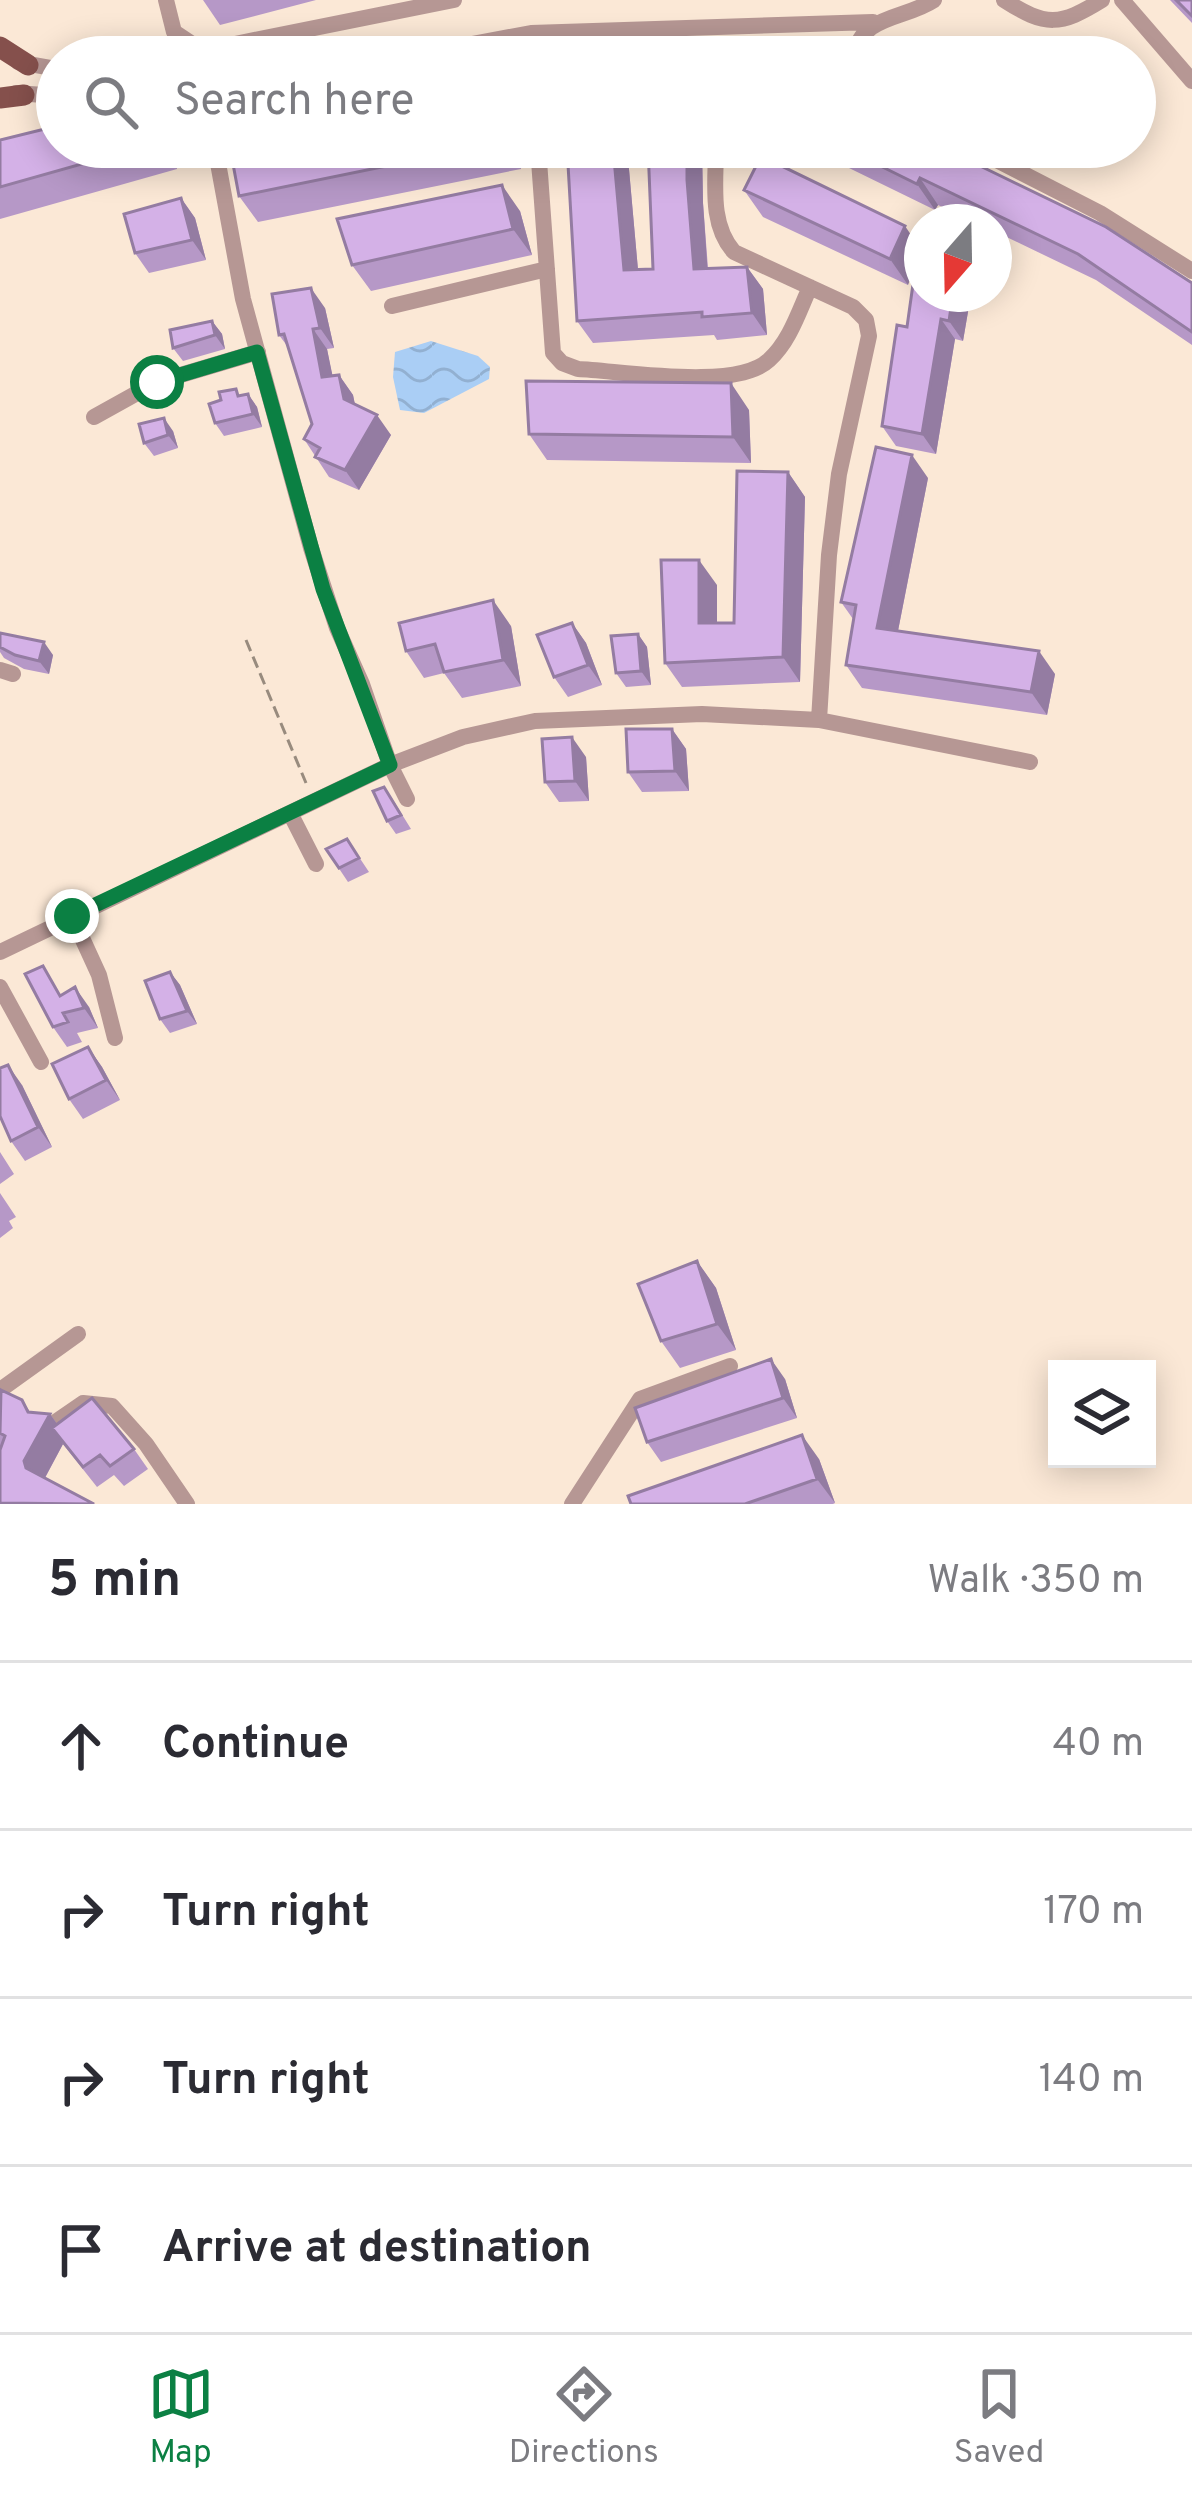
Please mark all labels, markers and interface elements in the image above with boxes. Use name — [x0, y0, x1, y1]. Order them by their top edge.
search box — [36, 36, 1156, 168]
icon: search — [78, 69, 144, 135]
text: Search here — [174, 74, 414, 131]
north arrow — [904, 204, 1012, 312]
route start — [130, 355, 184, 409]
route end — [45, 889, 99, 943]
map controls — [1048, 1360, 1156, 1468]
button: layers — [1048, 1360, 1156, 1468]
text: 5 min — [48, 1550, 181, 1615]
text: Walk · 350 m — [928, 1558, 1144, 1607]
icon: ahead — [48, 1713, 114, 1779]
text: Continue — [162, 1717, 349, 1774]
text: 40 m — [1053, 1721, 1144, 1770]
icon: right — [48, 1881, 114, 1947]
text: Turn right — [162, 1885, 370, 1942]
text: 170 m — [1043, 1889, 1144, 1938]
icon: right — [48, 2049, 114, 2115]
text: Turn right — [162, 2053, 370, 2110]
text: 140 m — [1039, 2057, 1144, 2106]
icon: arrive — [48, 2217, 114, 2283]
text: Arrive at destination — [162, 2221, 592, 2278]
tab: Map — [148, 2361, 214, 2475]
tab: Directions — [509, 2361, 659, 2475]
tab: Saved — [954, 2361, 1044, 2475]

